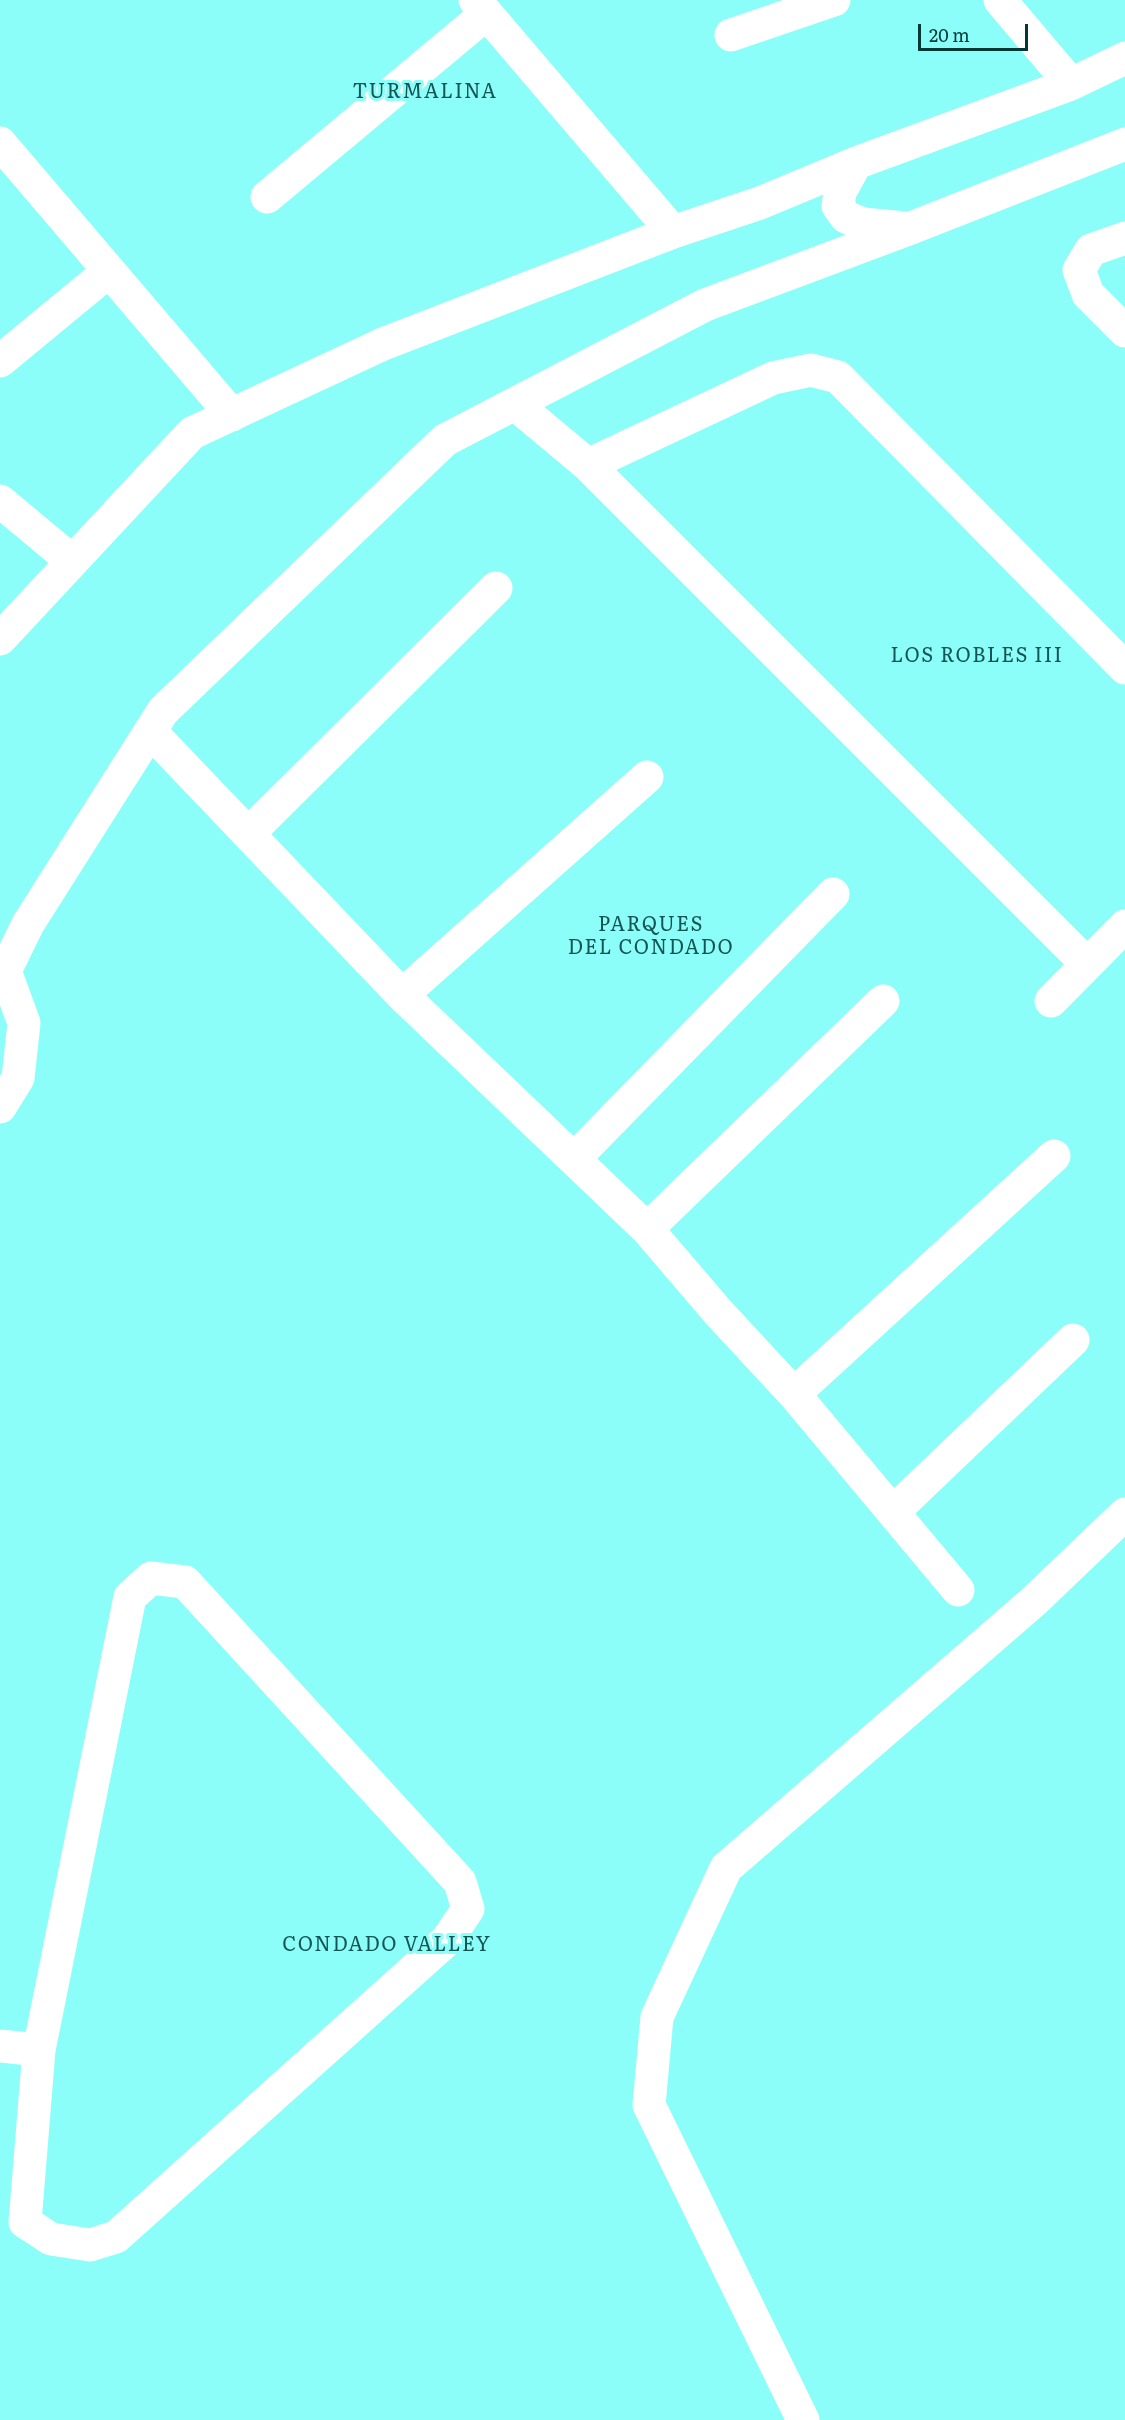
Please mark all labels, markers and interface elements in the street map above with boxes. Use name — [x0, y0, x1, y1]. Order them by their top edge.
scale bar — [921, 12, 1030, 50]
text: 20 m — [929, 21, 970, 48]
district label: TURMALINA — [352, 80, 498, 104]
district label: LOS ROBLES III — [891, 644, 1063, 668]
district label: PARQUES DEL CONDADO — [568, 913, 734, 960]
district label: CONDADO VALLEY — [282, 1933, 492, 1957]

